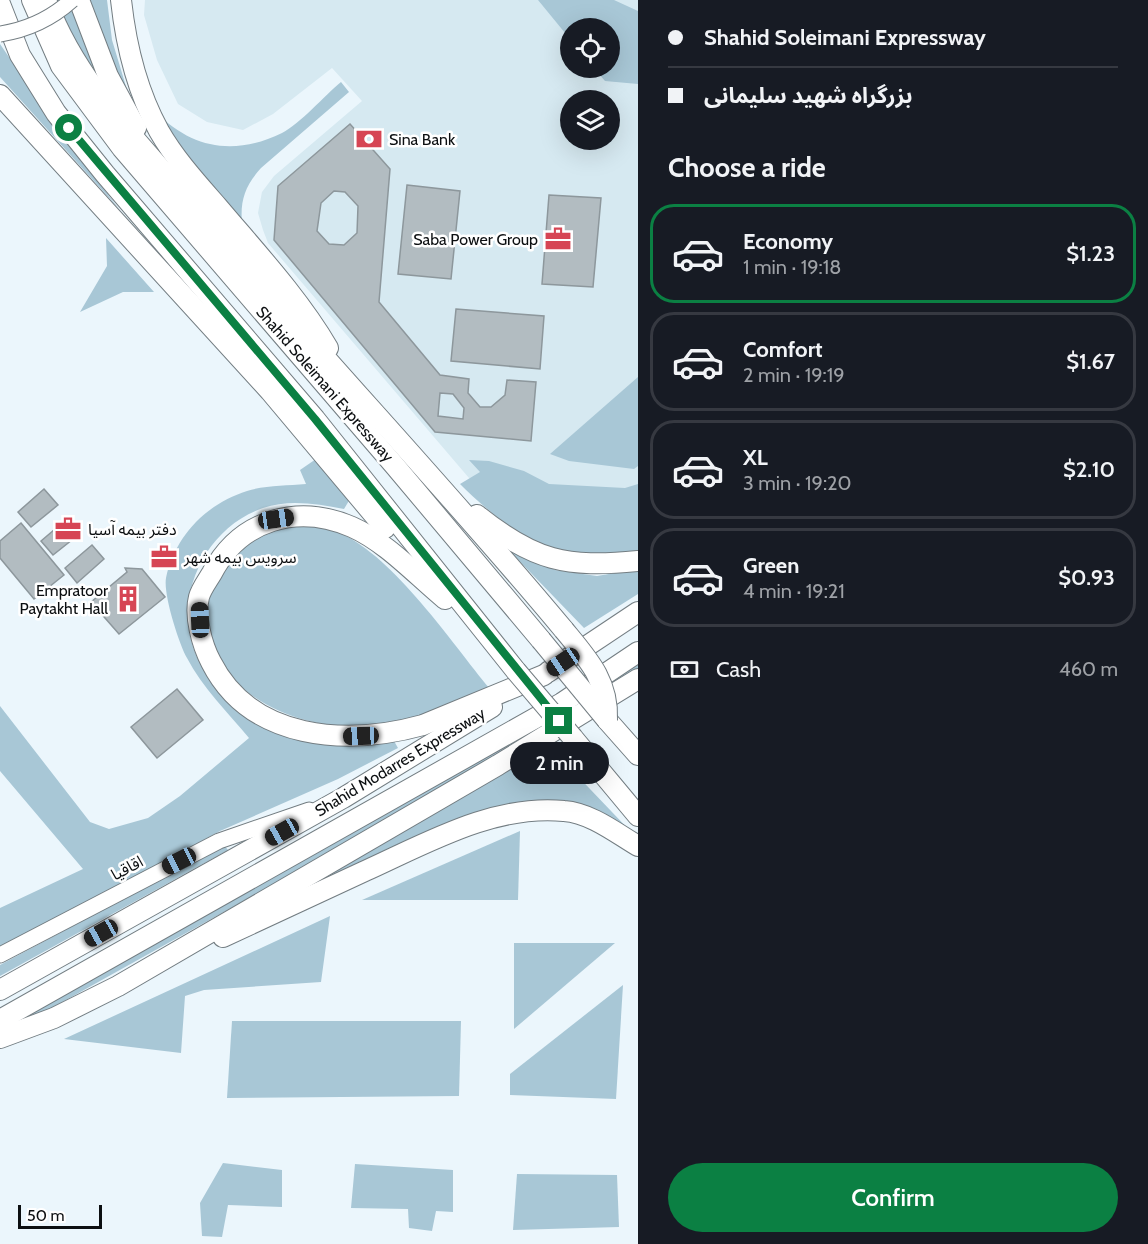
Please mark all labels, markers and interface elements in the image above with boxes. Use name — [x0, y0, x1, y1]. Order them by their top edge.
map controls — [560, 18, 620, 150]
button: locate — [560, 18, 620, 78]
text: Shahid Soleimani Expressway — [704, 24, 986, 51]
text: بزرگراه شهید سلیمانی — [704, 82, 912, 109]
button: layers — [560, 90, 620, 150]
route start — [55, 114, 82, 141]
bank icon: Sina Bank — [354, 124, 384, 154]
place label: Sina Bank — [389, 130, 456, 149]
text: Choose a ride — [668, 151, 826, 184]
office icon: Saba Power Group — [543, 224, 573, 254]
icon: car — [671, 227, 725, 281]
text: Economy — [743, 228, 833, 255]
place label: Saba Power Group — [413, 230, 538, 249]
text: $1.23 — [1066, 240, 1115, 267]
text: 1 min · 19:18 — [743, 255, 841, 279]
street label: Shahid Soleimani Expressway — [252, 302, 398, 466]
icon: car — [671, 335, 725, 389]
text: Comfort — [743, 336, 822, 363]
text: $1.67 — [1066, 348, 1115, 375]
text: 2 min · 19:19 — [743, 363, 845, 387]
icon: car — [671, 443, 725, 497]
text: XL — [743, 444, 768, 471]
text: $2.10 — [1063, 456, 1115, 483]
text: 3 min · 19:20 — [743, 471, 852, 495]
car — [257, 508, 295, 530]
office icon: دفتر بیمه آسیا — [53, 514, 83, 544]
place label: دفتر بیمه آسیا — [88, 520, 177, 539]
office icon: سرویس بیمه شهر — [149, 542, 179, 572]
place label: سرویس بیمه شهر — [183, 548, 297, 567]
icon: car — [671, 551, 725, 605]
text: Green — [743, 552, 799, 579]
text: $0.93 — [1058, 564, 1115, 591]
text: 4 min · 19:21 — [743, 579, 845, 603]
place label: Empratoor Paytakht Hall — [19, 581, 109, 618]
building icon: Empratoor Paytakht Hall — [113, 584, 143, 614]
car — [190, 602, 210, 638]
car — [543, 644, 583, 680]
icon: cash — [668, 653, 701, 686]
text: Cash — [716, 656, 761, 683]
text: 460 m — [1059, 657, 1118, 681]
street label: Shahid Modarres Expressway — [311, 704, 489, 820]
route end — [545, 707, 572, 734]
car — [343, 726, 379, 746]
callout: 2 min — [510, 742, 608, 784]
text: 2 min — [535, 751, 584, 775]
car — [262, 815, 302, 849]
car — [159, 845, 199, 877]
street label: اقاقیا — [108, 852, 146, 884]
car — [81, 916, 121, 950]
button: Confirm — [668, 1163, 1118, 1232]
scale bar — [18, 1202, 102, 1230]
text: 50 m — [27, 1206, 64, 1225]

